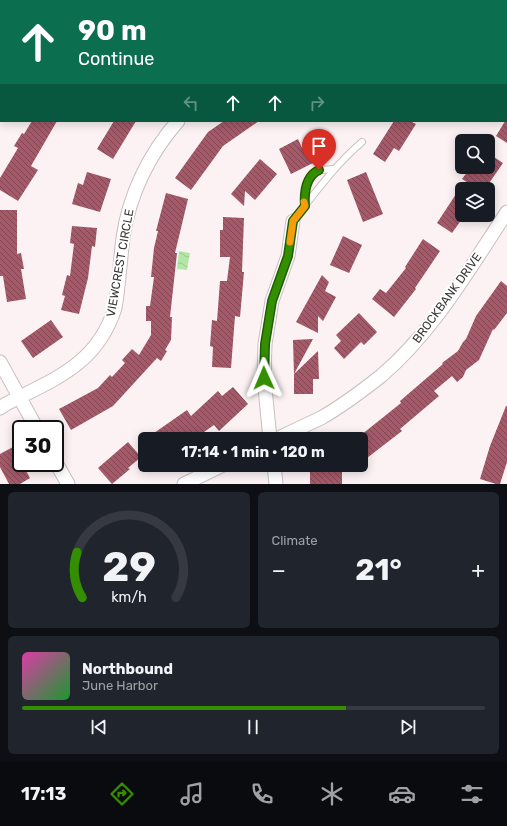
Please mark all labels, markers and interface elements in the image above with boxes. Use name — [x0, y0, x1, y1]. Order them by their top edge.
text: 90 m — [78, 14, 147, 47]
icon: ahead — [12, 16, 64, 68]
text: Continue — [78, 48, 154, 70]
icon: left — [180, 92, 202, 114]
icon: ahead — [222, 92, 244, 114]
icon: ahead — [264, 92, 286, 114]
icon: right — [306, 92, 328, 114]
pin — [302, 129, 336, 170]
map controls — [455, 134, 495, 222]
button: search — [455, 134, 495, 174]
icon: arrive — [308, 135, 330, 157]
button: layers — [455, 182, 495, 222]
street label: VIEWCREST CIRCLE — [104, 208, 136, 318]
street label: BROCKBANK DRIVE — [410, 250, 484, 346]
position arrow — [243, 357, 285, 399]
speed limit sign: 30 — [12, 420, 64, 472]
text: 17:14 · 1 min · 120 m — [181, 443, 325, 461]
text: Climate — [272, 533, 318, 548]
text: 29 — [102, 542, 156, 591]
text: 21° — [355, 552, 402, 588]
text: − — [272, 557, 286, 584]
text: + — [471, 557, 485, 584]
text: km/h — [111, 589, 147, 606]
text: Northbound — [82, 660, 173, 678]
text: June Harbor — [82, 678, 158, 693]
icon: previous — [88, 716, 110, 738]
icon: pause — [242, 716, 264, 738]
icon: next — [397, 716, 419, 738]
icon: directions — [108, 780, 136, 808]
icon: music — [178, 780, 206, 808]
icon: phone — [248, 780, 276, 808]
icon: climate — [318, 780, 346, 808]
icon: car — [388, 780, 416, 808]
icon: filters — [458, 780, 486, 808]
text: 17:13 — [21, 783, 66, 805]

